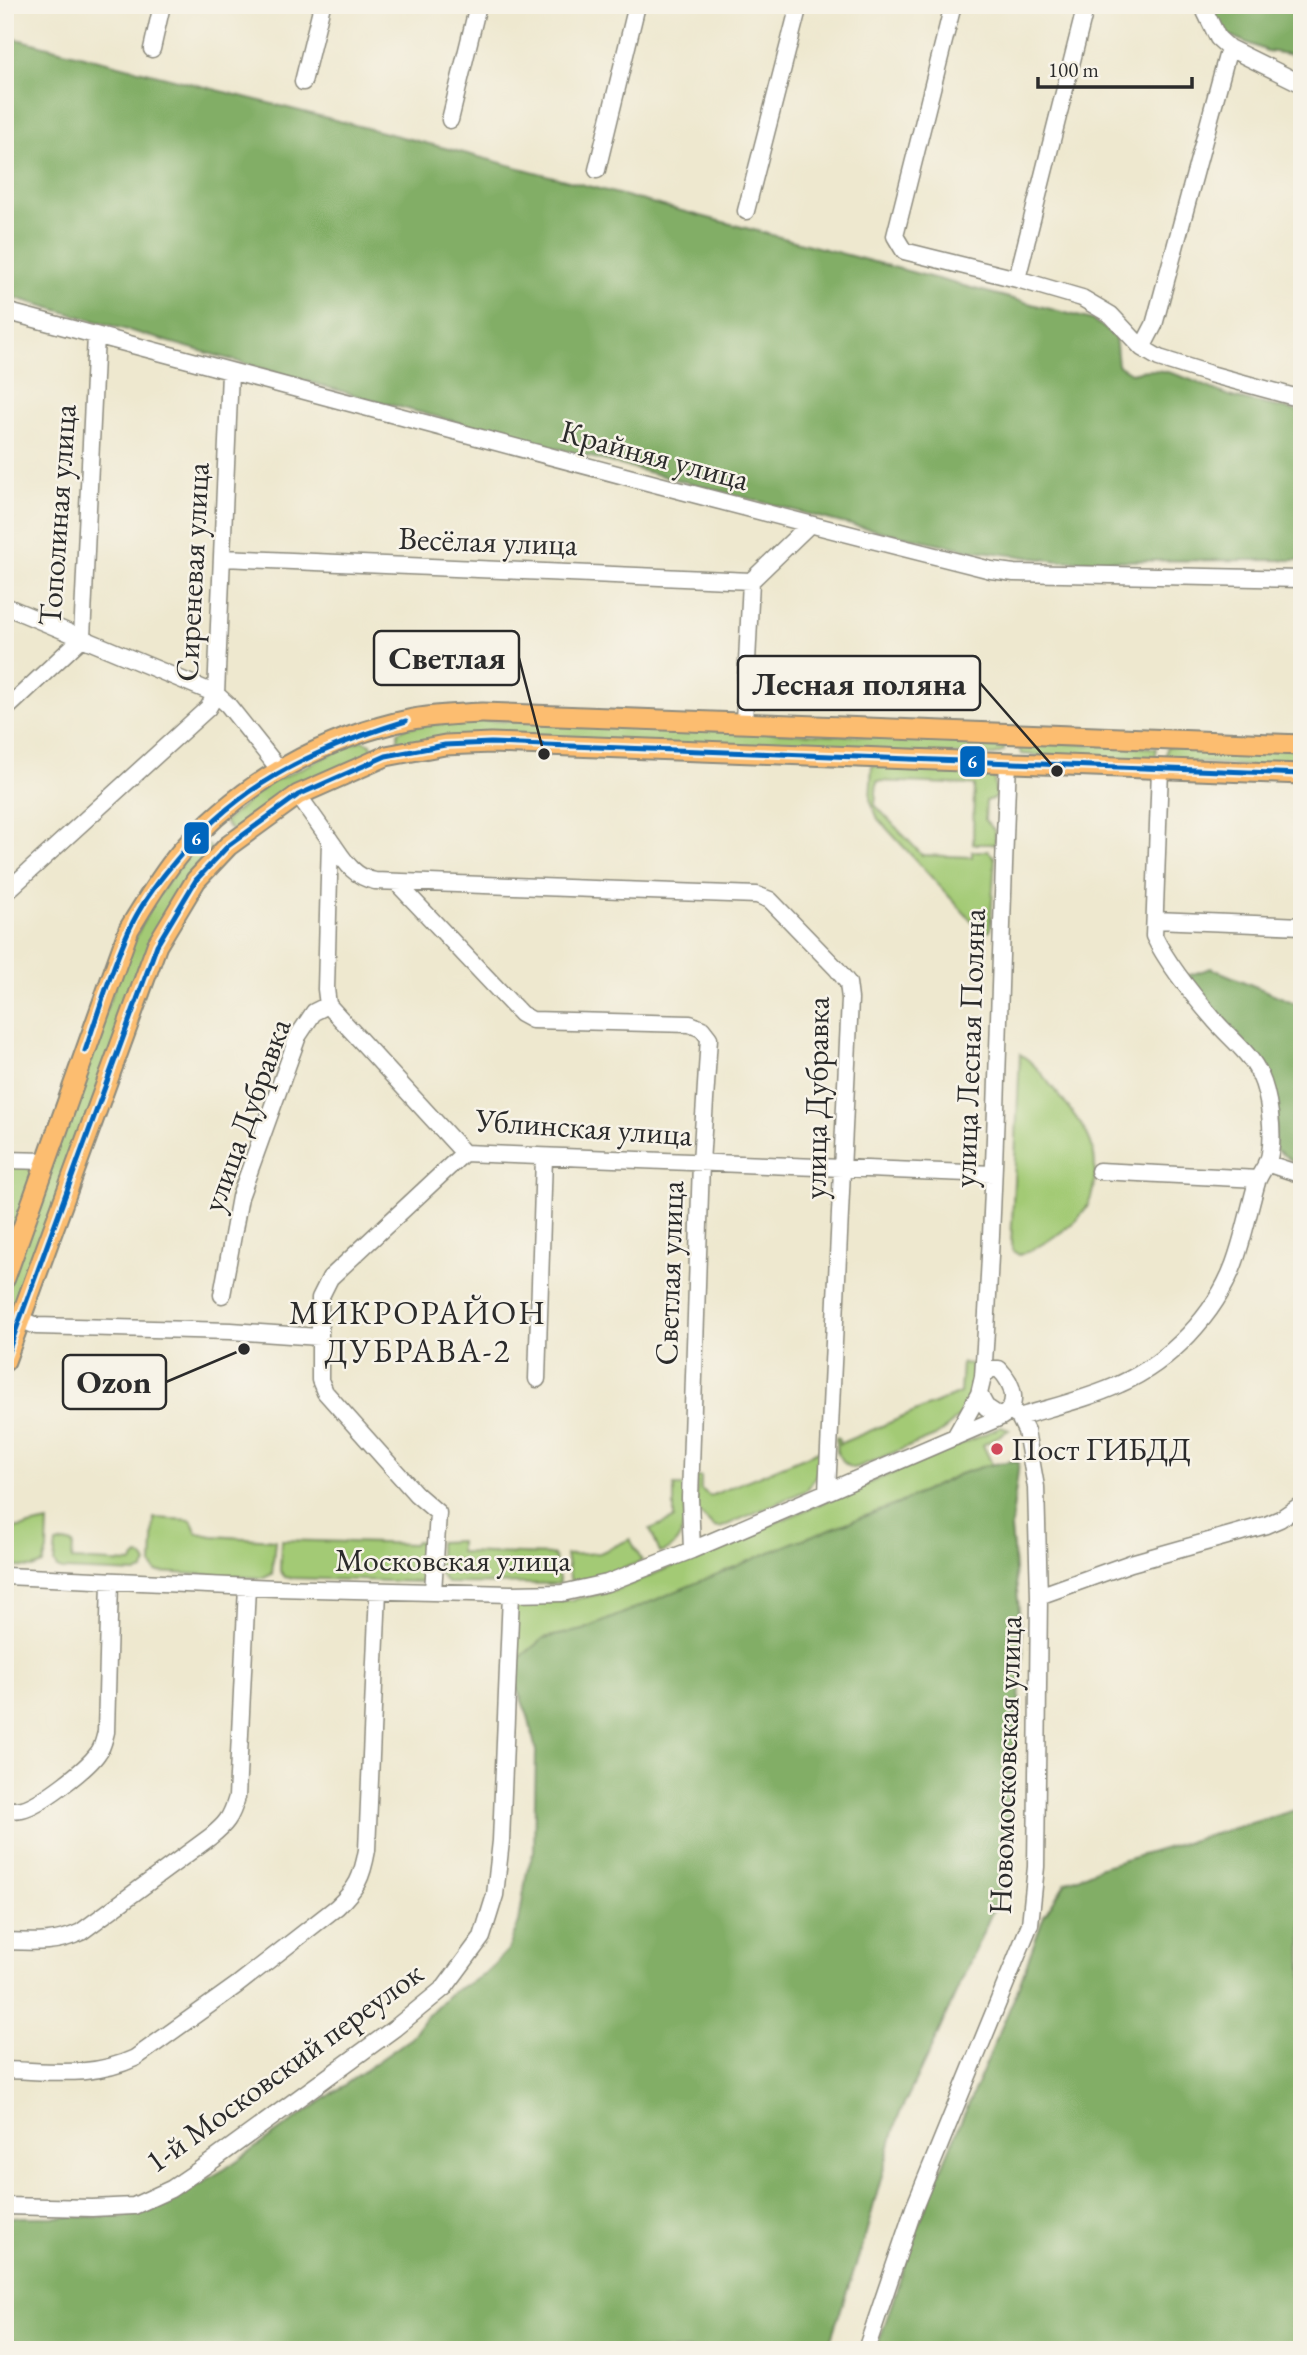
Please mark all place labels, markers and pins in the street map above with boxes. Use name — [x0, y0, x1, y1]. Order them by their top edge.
callout: Светлая — [374, 631, 519, 685]
callout: Лесная поляна — [738, 656, 980, 710]
callout: Ozon — [63, 1355, 166, 1409]
place label: Пост ГИБДД — [1011, 1428, 1191, 1470]
marker: Пост ГИБДД — [989, 1441, 1005, 1457]

